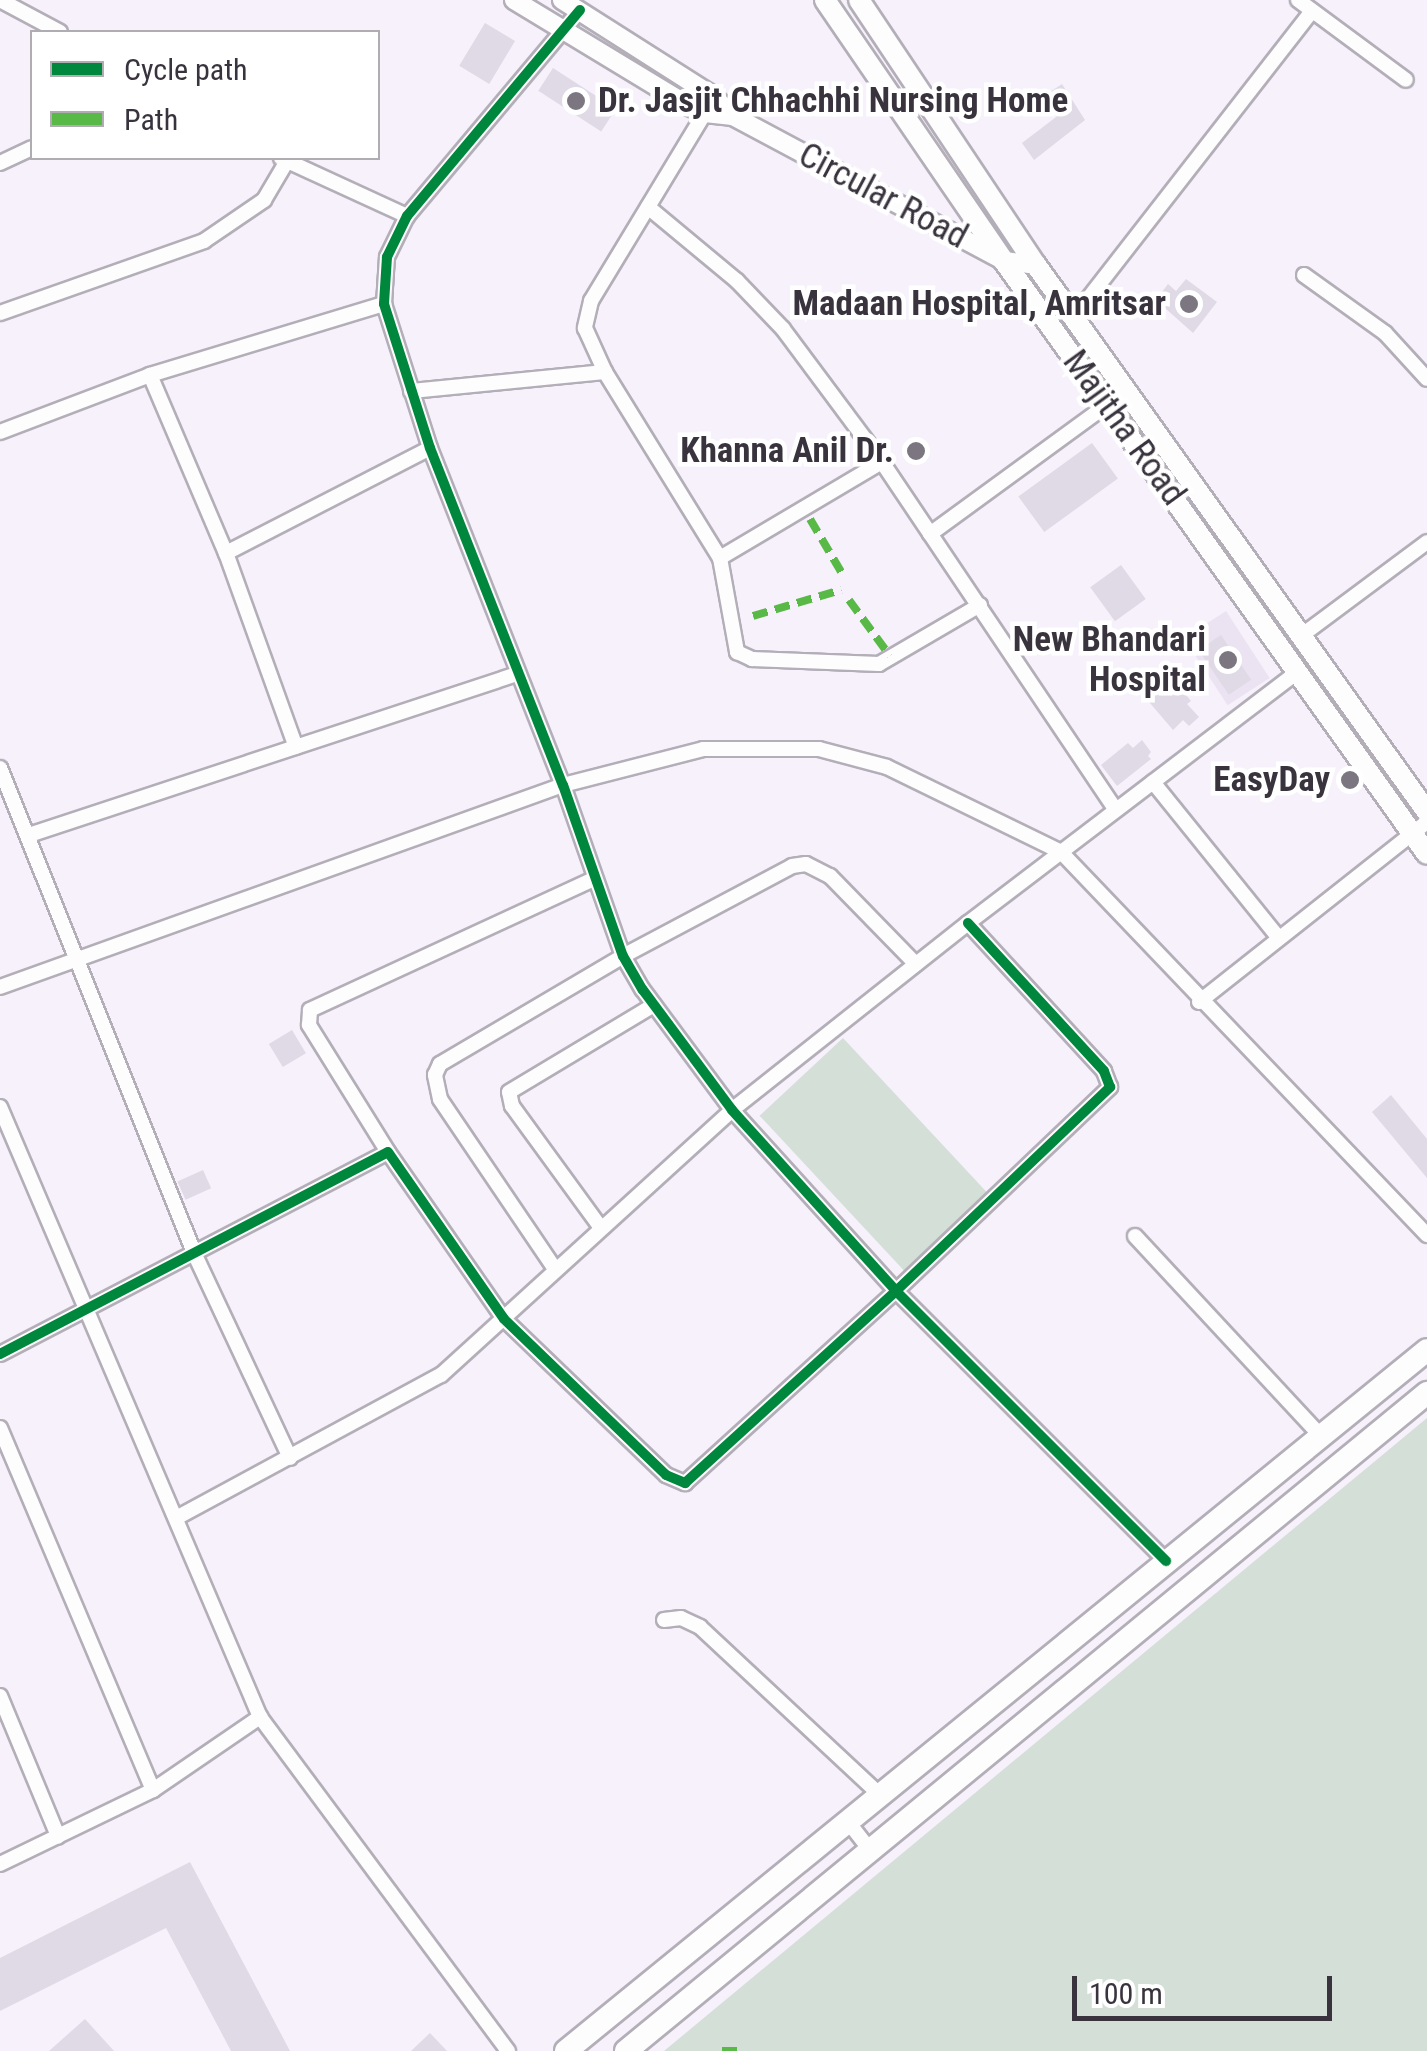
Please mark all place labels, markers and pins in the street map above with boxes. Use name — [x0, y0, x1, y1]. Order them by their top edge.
place label: Dr. Jasjit Chhachhi Nursing Home — [598, 80, 1068, 122]
marker: Dr. Jasjit Chhachhi Nursing Home — [563, 88, 589, 114]
place label: Madaan Hospital, Amritsar — [793, 283, 1166, 325]
marker: Madaan Hospital, Amritsar — [1176, 291, 1202, 317]
place label: Khanna Anil Dr. — [680, 430, 894, 472]
marker: Khanna Anil Dr. — [903, 438, 929, 464]
place label: New Bhandari Hospital — [1013, 619, 1206, 701]
marker: New Bhandari Hospital — [1215, 647, 1241, 673]
place label: EasyDay — [1213, 759, 1330, 801]
marker: EasyDay — [1339, 769, 1361, 791]

